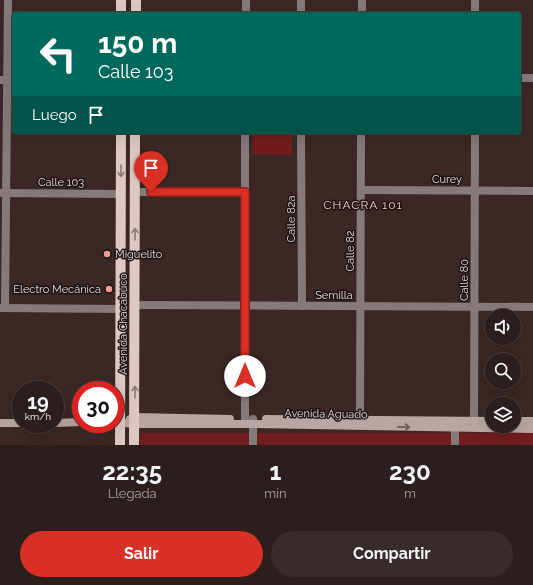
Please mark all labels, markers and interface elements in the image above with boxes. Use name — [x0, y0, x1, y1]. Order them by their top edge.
text: 150 m — [98, 27, 177, 60]
icon: left — [32, 28, 84, 80]
text: Calle 103 — [98, 61, 173, 82]
icon: arrive — [85, 104, 107, 126]
text: Luego — [32, 106, 77, 124]
pin — [134, 151, 168, 192]
icon: arrive — [140, 157, 162, 179]
one-way arrow — [117, 164, 125, 177]
street label: Curey — [432, 173, 462, 186]
street label: Calle 103 — [38, 176, 84, 189]
street label: Calle 82a — [285, 195, 298, 243]
district label: CHACRA 101 — [323, 198, 403, 212]
one-way arrow — [131, 228, 139, 241]
street label: Calle 82 — [344, 230, 357, 272]
place label: Miguelito — [115, 248, 163, 261]
marker: Miguelito — [102, 249, 112, 259]
street label: Calle 80 — [458, 259, 471, 301]
street label: Avenida Chacabuco — [117, 273, 130, 375]
place label: Electro Mecánica — [13, 283, 101, 296]
marker: Electro Mecánica — [104, 284, 114, 294]
street label: Semilla — [315, 289, 353, 302]
map controls — [485, 309, 521, 433]
button: sound — [485, 309, 521, 345]
button: search — [485, 353, 521, 389]
position arrow — [224, 355, 266, 397]
speed limit sign: 30 — [72, 381, 124, 433]
one-way arrow — [131, 386, 139, 399]
text: 19 — [27, 390, 49, 414]
button: layers — [485, 397, 521, 433]
street label: Avenida Aguado — [284, 407, 368, 421]
text: km/h — [25, 411, 51, 422]
one-way arrow — [397, 423, 410, 431]
text: 22:35 — [102, 457, 162, 486]
text: 1 — [270, 457, 281, 486]
text: 230 — [389, 457, 431, 486]
text: Llegada — [108, 486, 157, 501]
text: min — [264, 486, 287, 501]
text: m — [404, 486, 416, 501]
button: Salir — [20, 531, 263, 577]
button: Compartir — [271, 531, 513, 577]

